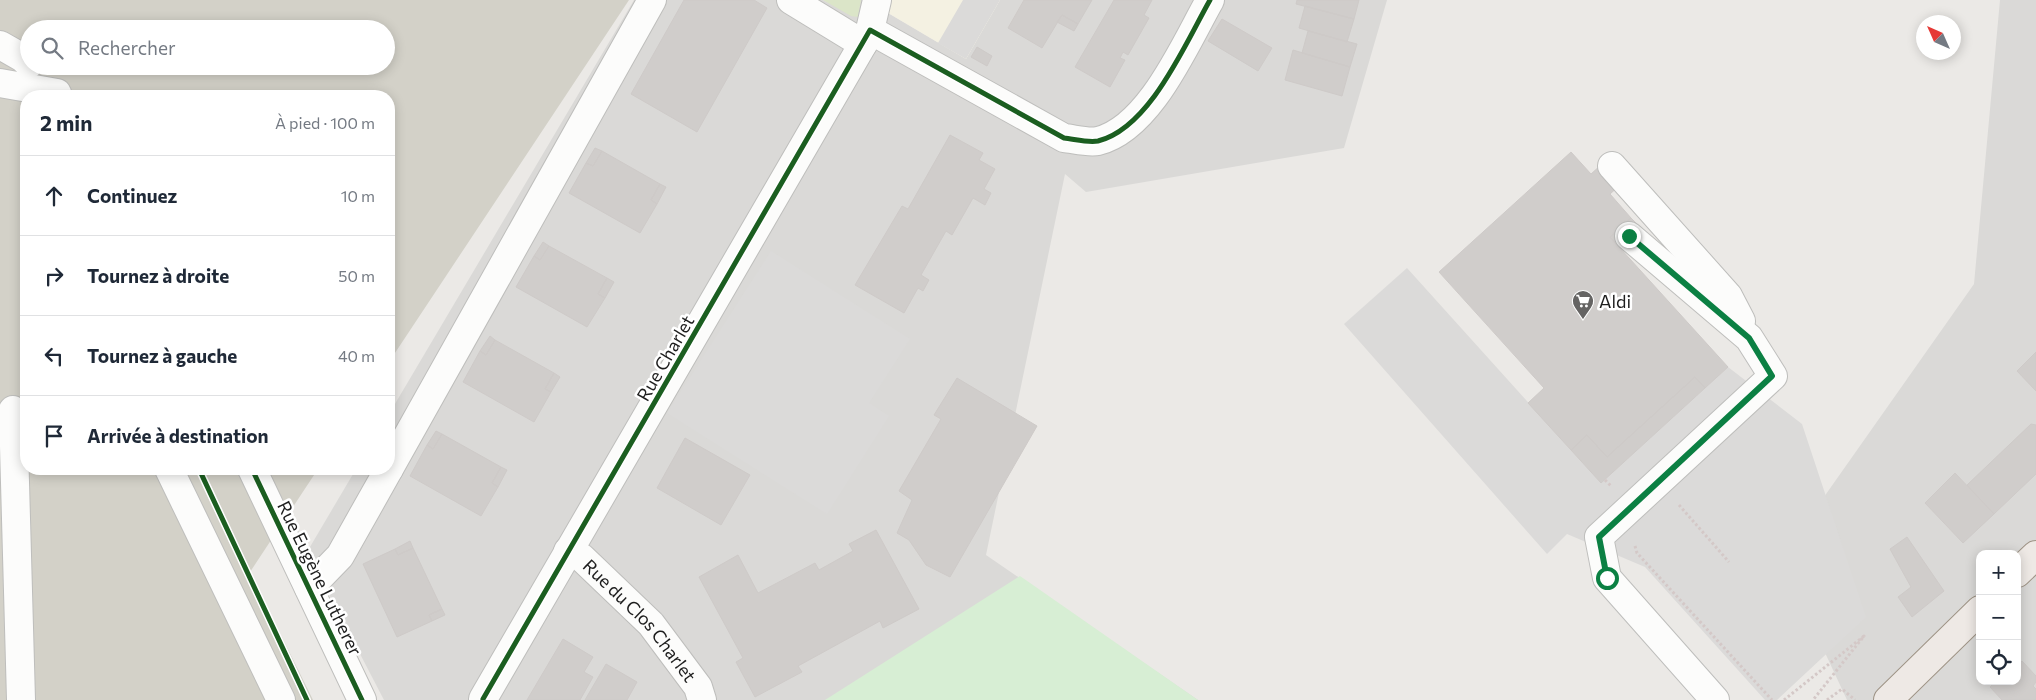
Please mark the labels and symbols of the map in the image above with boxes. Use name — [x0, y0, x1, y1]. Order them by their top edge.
north arrow — [1916, 15, 1961, 60]
route end — [1618, 225, 1641, 248]
supermarket icon: Aldi — [1571, 289, 1595, 320]
place label: Aldi — [1599, 290, 1631, 312]
street label: Rue Charlet — [632, 311, 698, 405]
street label: Rue Eugène Lutherer — [273, 497, 367, 659]
street label: Rue du Clos Charlet — [579, 554, 701, 686]
route start — [1596, 567, 1619, 590]

